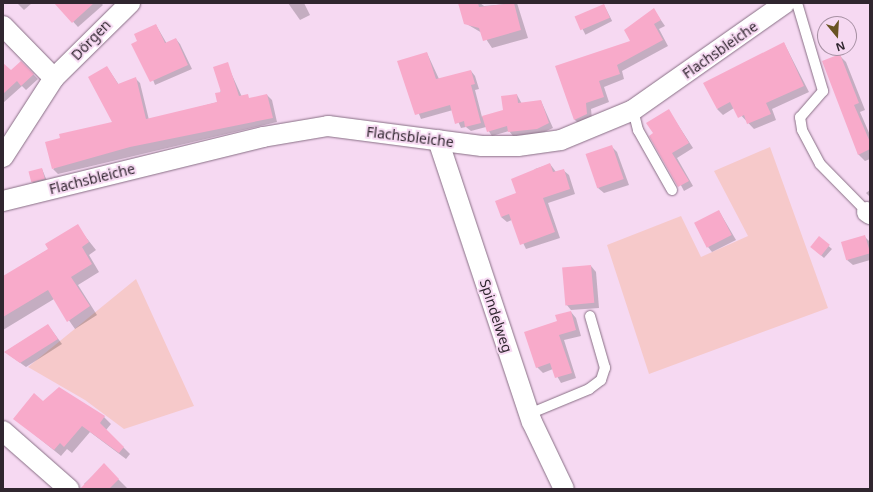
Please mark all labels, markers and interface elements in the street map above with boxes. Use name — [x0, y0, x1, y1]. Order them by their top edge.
street label: Dörgen — [68, 16, 114, 64]
north arrow — [817, 16, 857, 56]
street label: Flachsbleiche — [679, 18, 761, 82]
text: N — [834, 38, 847, 55]
street label: Flachsbleiche — [365, 123, 455, 151]
street label: Flachsbleiche — [47, 160, 137, 198]
street label: Spindelweg — [476, 277, 516, 355]

